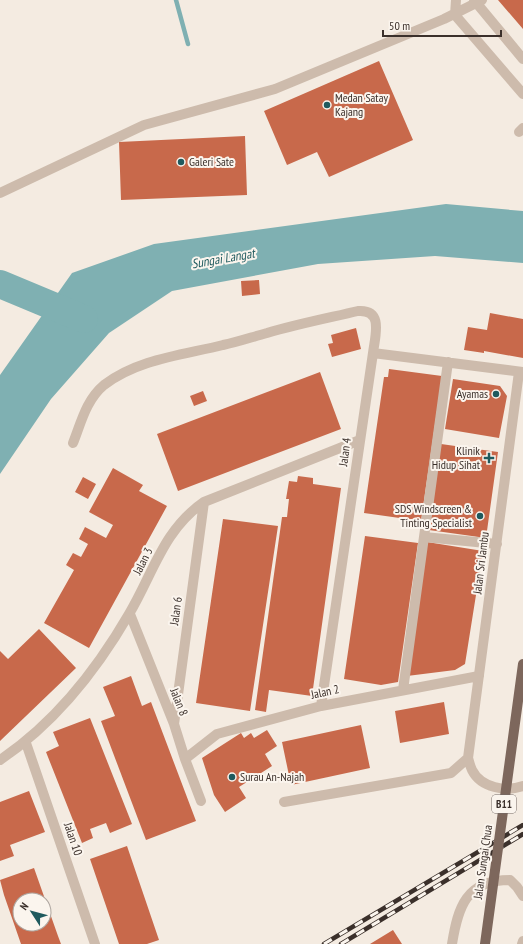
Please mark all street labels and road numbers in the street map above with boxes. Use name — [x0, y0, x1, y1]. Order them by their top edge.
street label: Jalan 4 — [335, 436, 354, 468]
street label: Jalan Sri Jambu — [469, 531, 492, 596]
street label: Jalan 3 — [129, 545, 156, 578]
street label: Jalan 6 — [166, 596, 185, 627]
street label: Jalan 2 — [308, 681, 340, 702]
street label: Jalan 8 — [167, 685, 192, 718]
road number: B11 — [492, 795, 516, 813]
street label: Jalan 10 — [61, 819, 86, 857]
street label: Jalan Sungai Chua — [470, 824, 495, 901]

